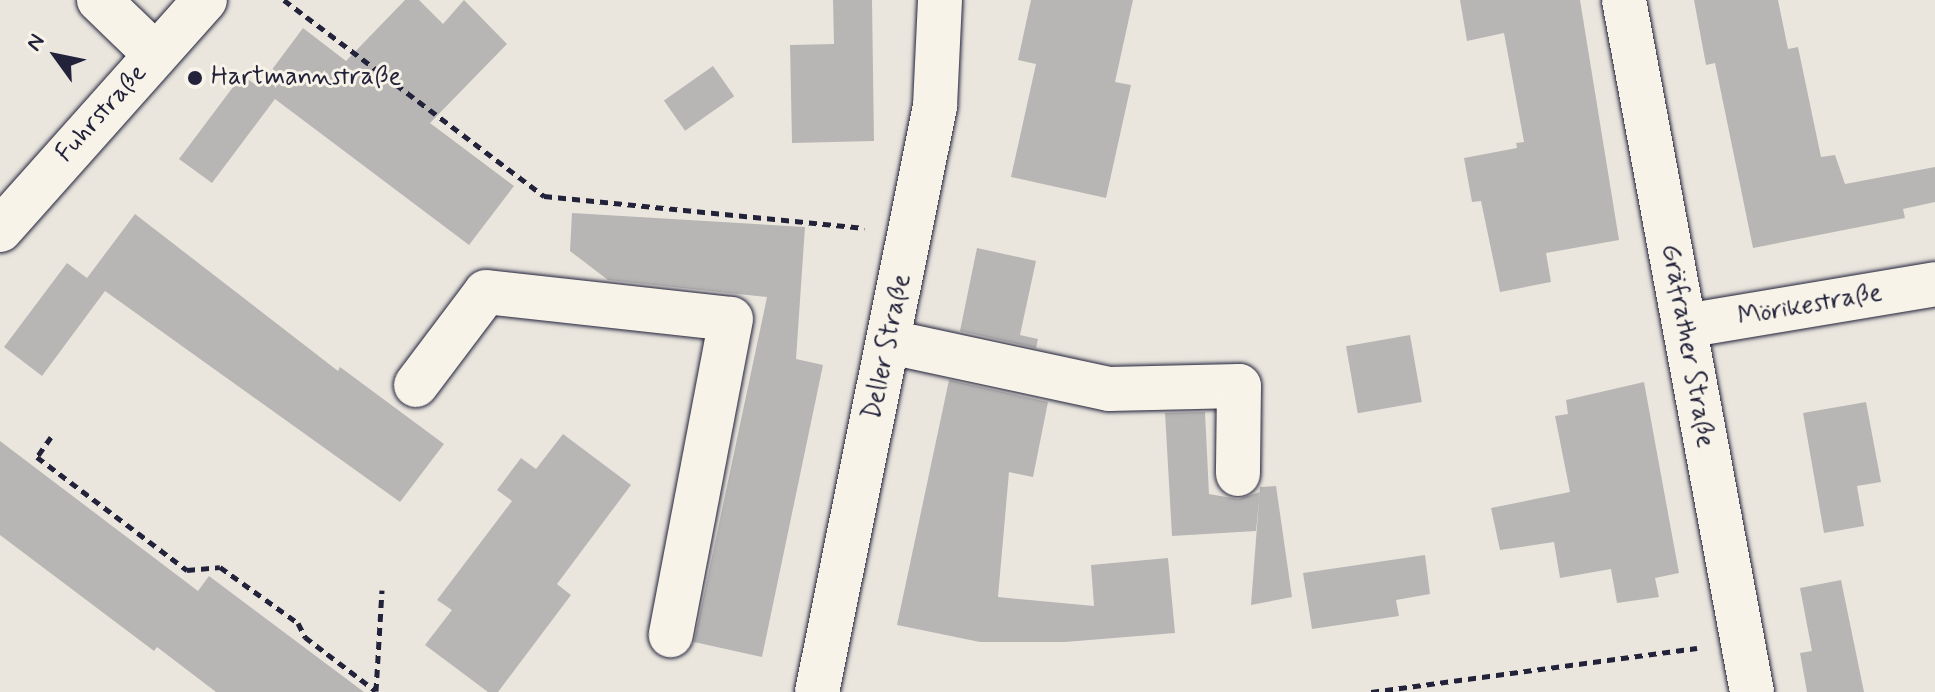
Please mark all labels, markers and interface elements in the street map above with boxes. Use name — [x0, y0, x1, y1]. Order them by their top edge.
north arrow — [16, 16, 96, 96]
text: N — [20, 29, 52, 57]
street label: Fuhrstraße — [50, 59, 154, 169]
place label: Hartmannstraße — [211, 62, 401, 94]
marker: Hartmannstraße — [186, 69, 204, 87]
street label: Gräfrather Straße — [1654, 242, 1720, 450]
street label: Deller Straße — [857, 271, 919, 423]
street label: Mörikestraße — [1736, 278, 1884, 334]

